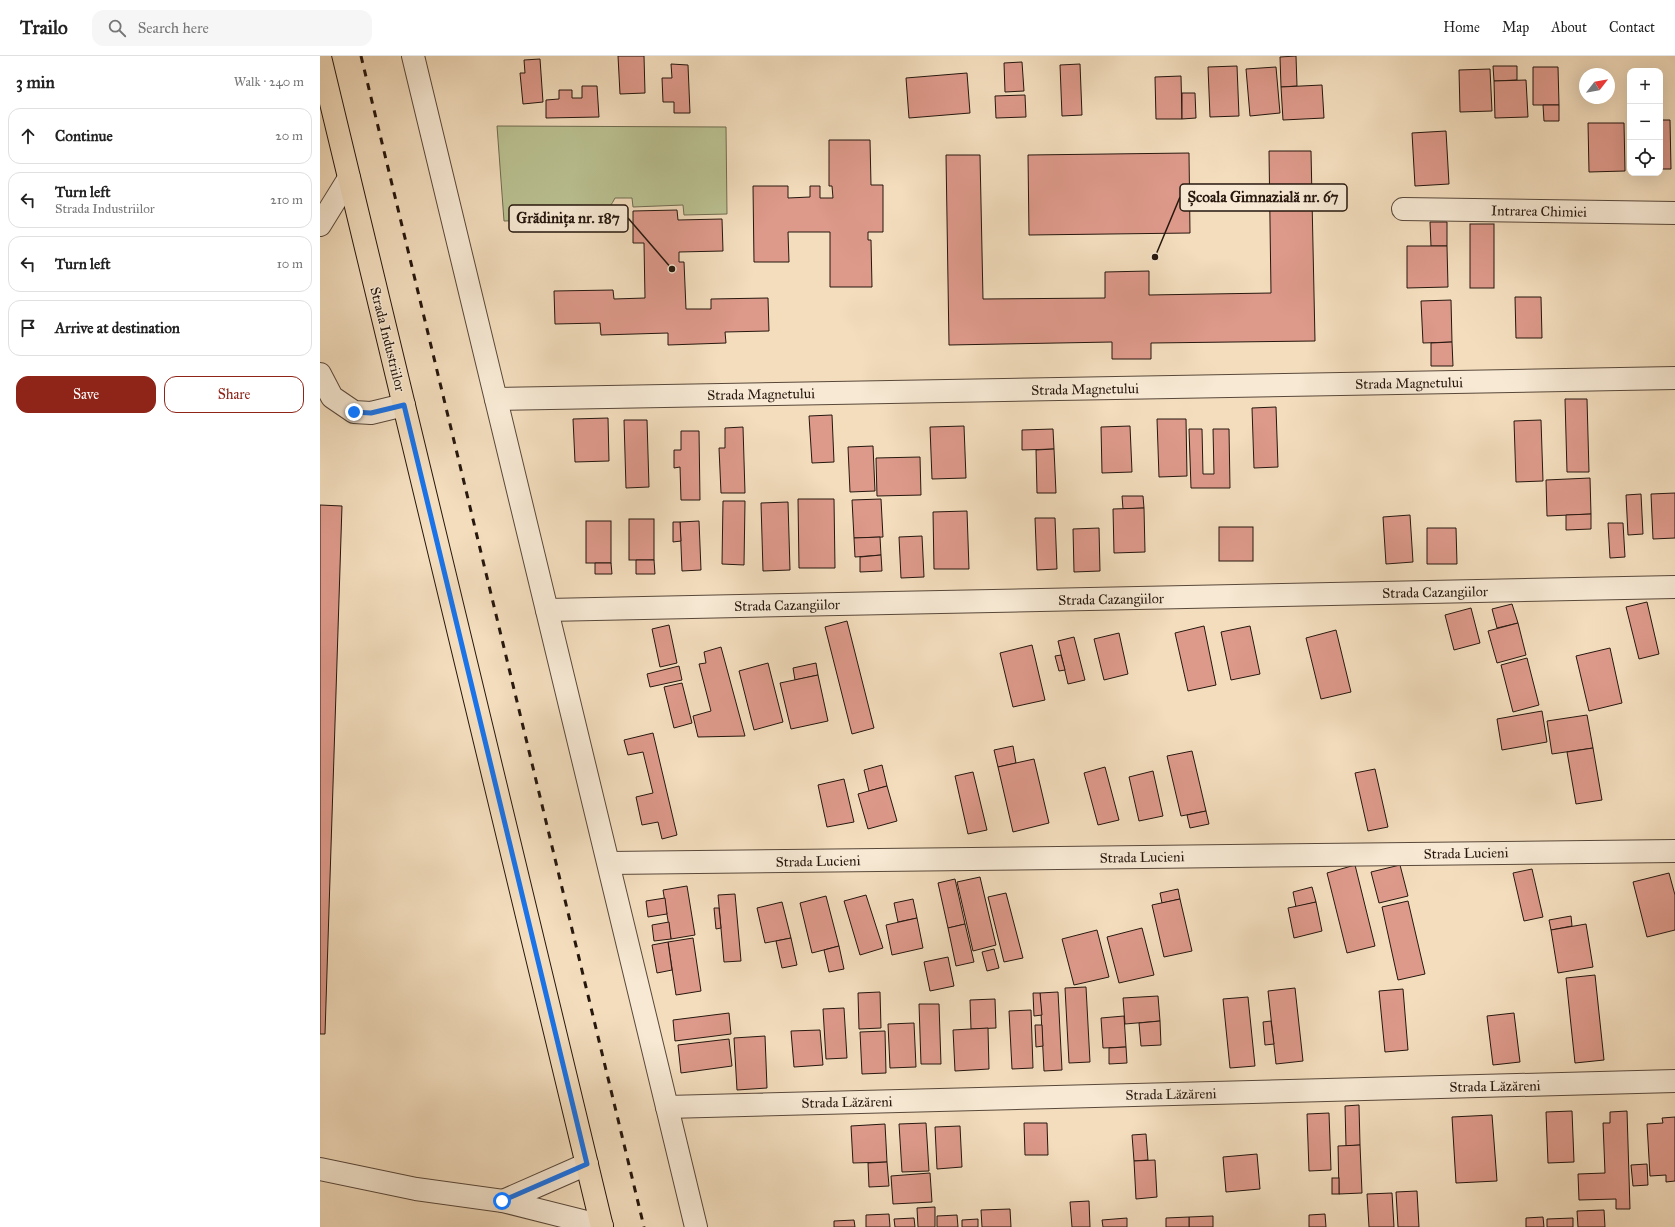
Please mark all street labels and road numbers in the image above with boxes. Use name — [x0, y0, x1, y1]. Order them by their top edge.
street label: Intrarea Chimiei — [1491, 202, 1587, 221]
street label: Strada Industriilor — [366, 285, 409, 394]
street label: Strada Magnetului — [1355, 374, 1463, 393]
street label: Strada Magnetului — [1031, 380, 1139, 399]
street label: Strada Magnetului — [707, 385, 815, 404]
street label: Strada Cazangiilor — [1382, 583, 1489, 602]
street label: Strada Cazangiilor — [1058, 590, 1165, 609]
street label: Strada Cazangiilor — [734, 596, 841, 615]
street label: Strada Lucieni — [1423, 844, 1509, 863]
street label: Strada Lucieni — [1099, 848, 1185, 867]
street label: Strada Lucieni — [775, 852, 861, 871]
street label: Strada Lăzăreni — [1449, 1077, 1541, 1096]
street label: Strada Lăzăreni — [1125, 1085, 1217, 1104]
street label: Strada Lăzăreni — [801, 1093, 893, 1112]

